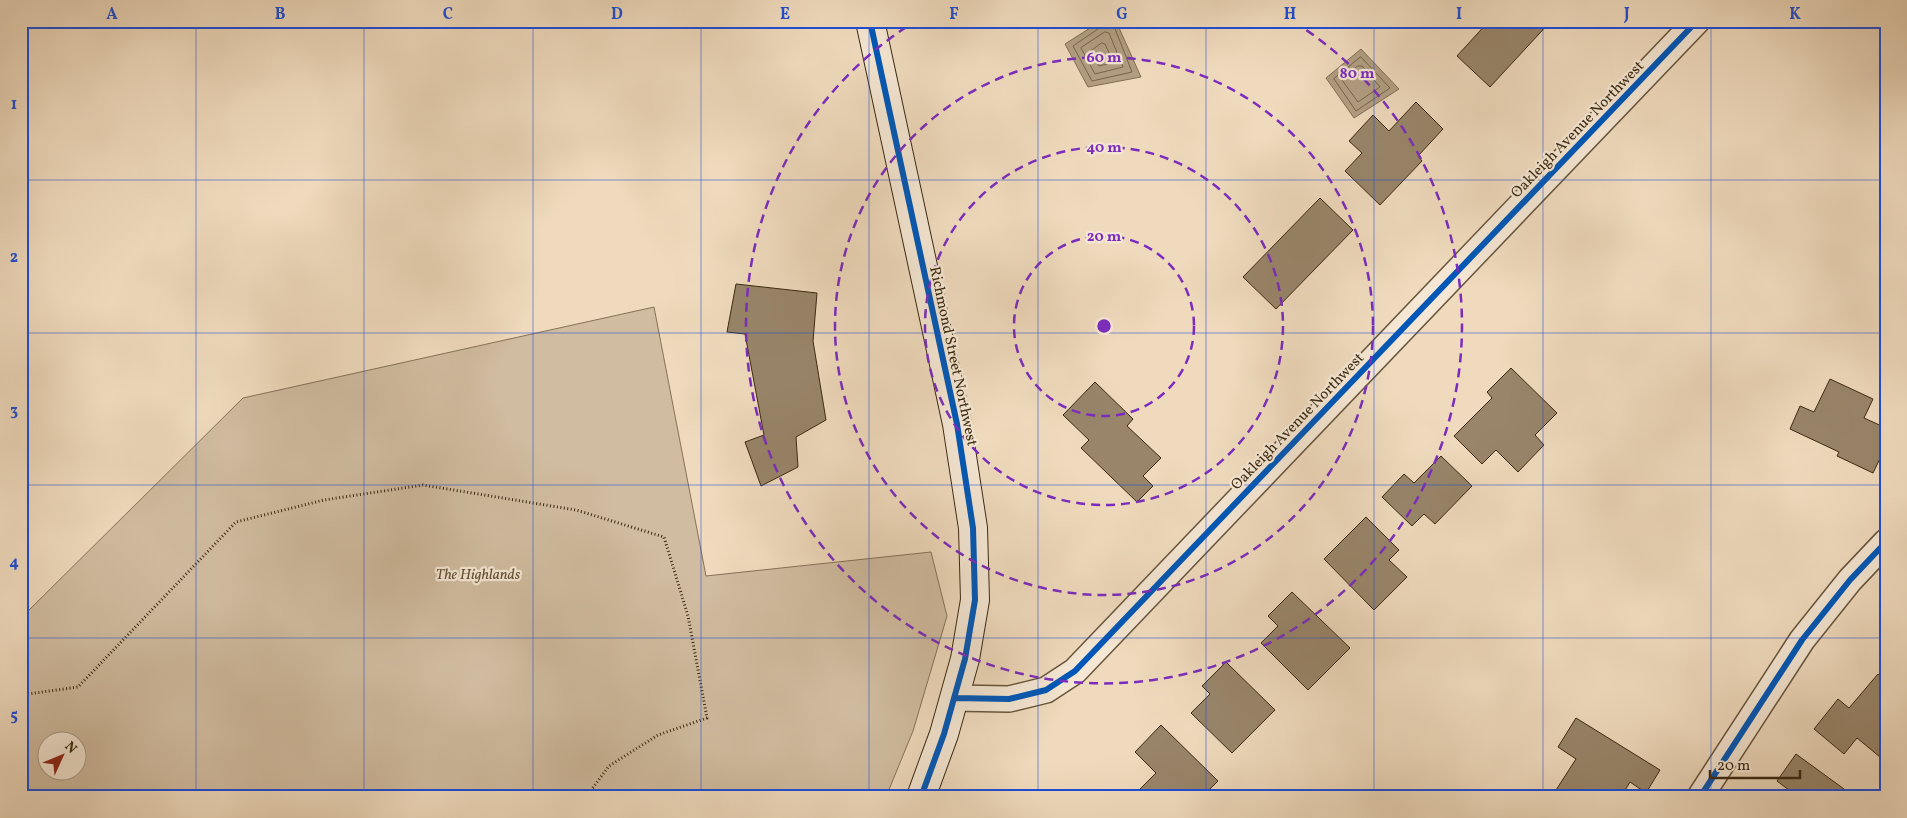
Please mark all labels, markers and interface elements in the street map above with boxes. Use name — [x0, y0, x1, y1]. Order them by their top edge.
text: A — [106, 4, 118, 26]
text: B — [275, 4, 286, 26]
text: C — [443, 4, 453, 26]
text: D — [611, 4, 623, 26]
text: E — [780, 4, 790, 26]
text: F — [949, 4, 959, 26]
text: G — [1116, 4, 1128, 26]
text: H — [1284, 4, 1296, 26]
text: I — [1456, 4, 1462, 26]
text: J — [1623, 4, 1630, 26]
text: K — [1789, 4, 1801, 26]
text: 60 m — [1087, 48, 1122, 69]
street label: Oakleigh Avenue Northwest — [1507, 57, 1649, 203]
text: 80 m — [1340, 64, 1375, 85]
text: 1 — [11, 94, 17, 116]
text: 40 m — [1086, 138, 1122, 159]
text: 20 m — [1087, 227, 1122, 248]
text: 2 — [10, 247, 18, 269]
street label: Richmond Street Northwest — [923, 264, 982, 448]
centre of rings — [1095, 317, 1113, 335]
street label: Oakleigh Avenue Northwest — [1227, 349, 1369, 495]
text: 3 — [10, 400, 18, 422]
text: 4 — [9, 552, 19, 574]
park label: The Highlands — [436, 565, 521, 586]
text: 5 — [10, 705, 18, 727]
north arrow — [38, 730, 88, 780]
text: N — [60, 738, 81, 758]
scale bar — [1710, 748, 1800, 780]
text: 20 m — [1717, 756, 1750, 777]

